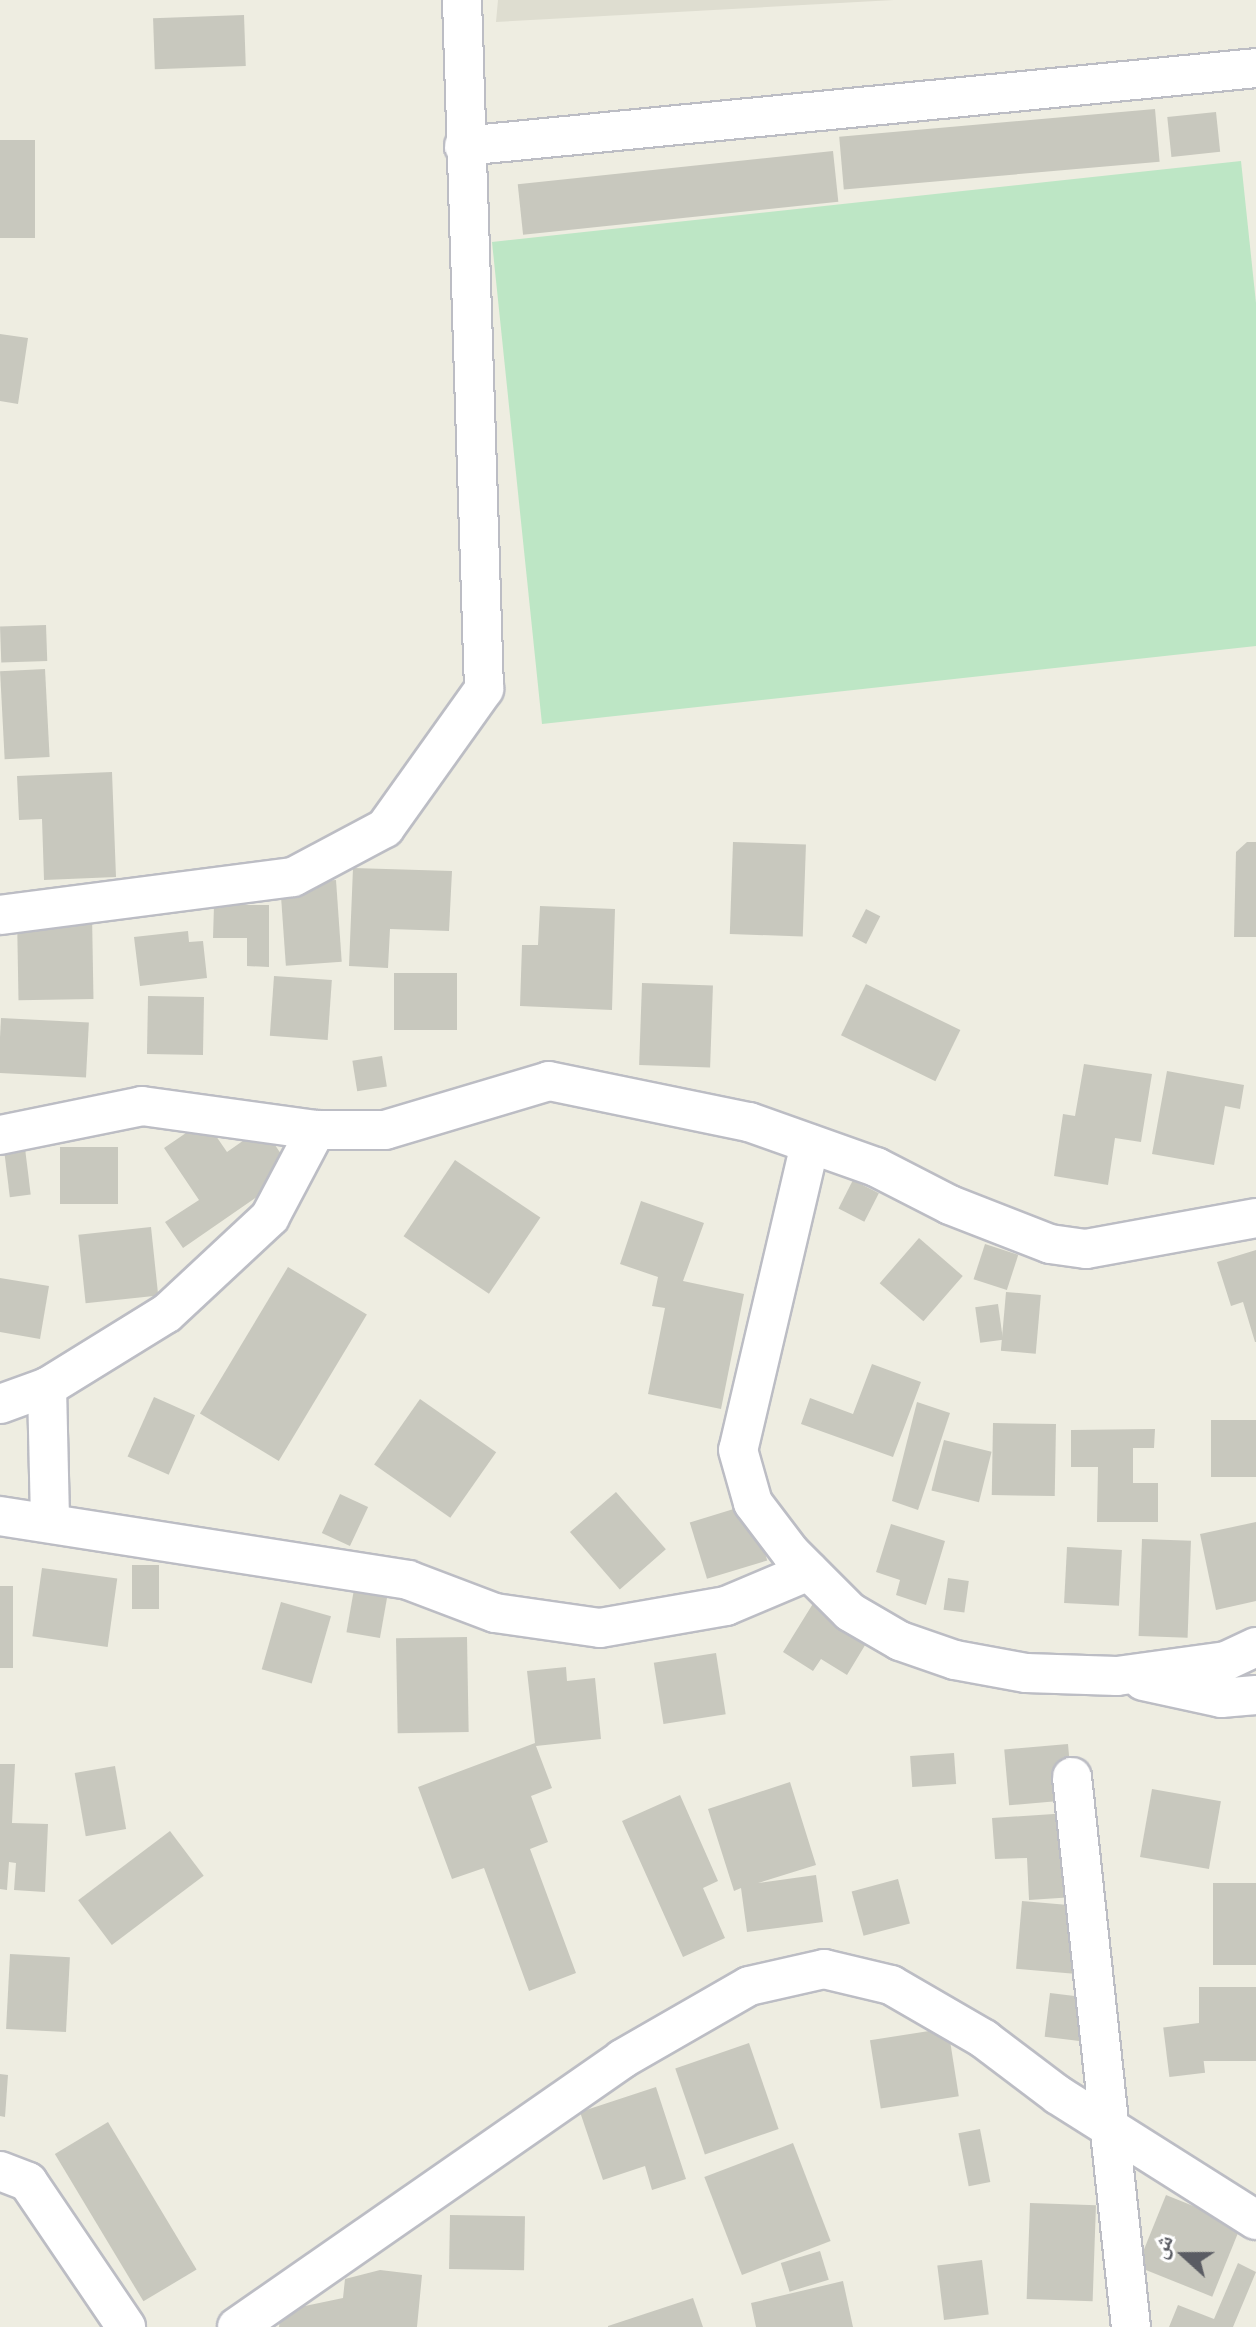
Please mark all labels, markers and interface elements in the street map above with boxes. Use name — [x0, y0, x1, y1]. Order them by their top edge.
north arrow — [1144, 2215, 1224, 2295]
text: ش — [1145, 2231, 1178, 2262]

